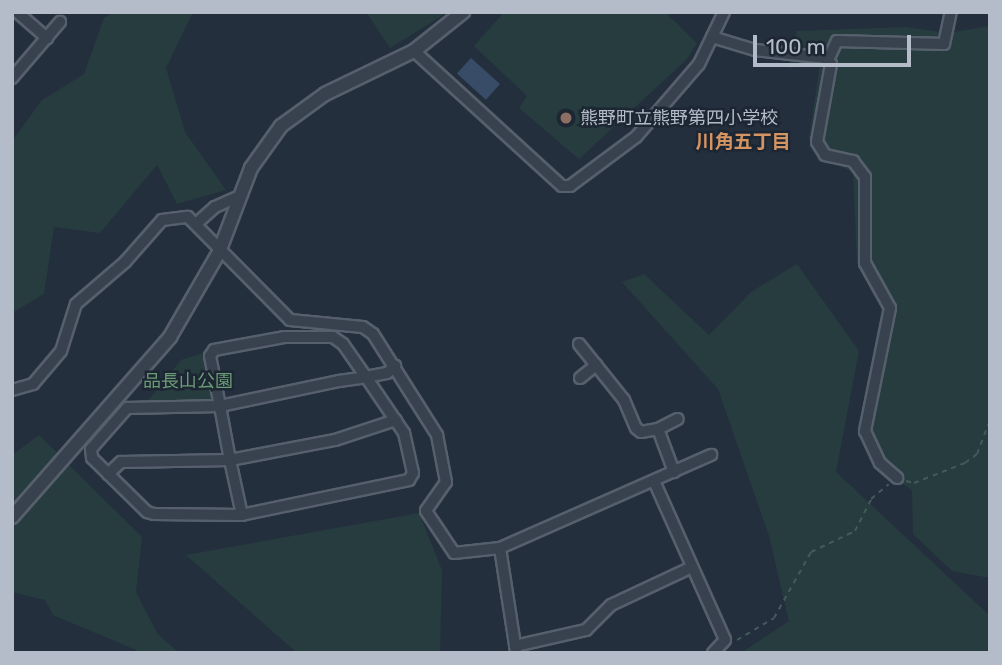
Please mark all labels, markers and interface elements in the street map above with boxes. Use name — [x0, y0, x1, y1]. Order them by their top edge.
scale bar — [757, 21, 914, 65]
text: 100 m — [766, 34, 825, 59]
place label: 熊野町立熊野第四小学校 — [580, 107, 778, 129]
marker: 熊野町立熊野第四小学校 — [558, 110, 574, 126]
district label: 川角五丁目 — [696, 131, 790, 153]
park label: 品長山公園 — [143, 370, 233, 392]

